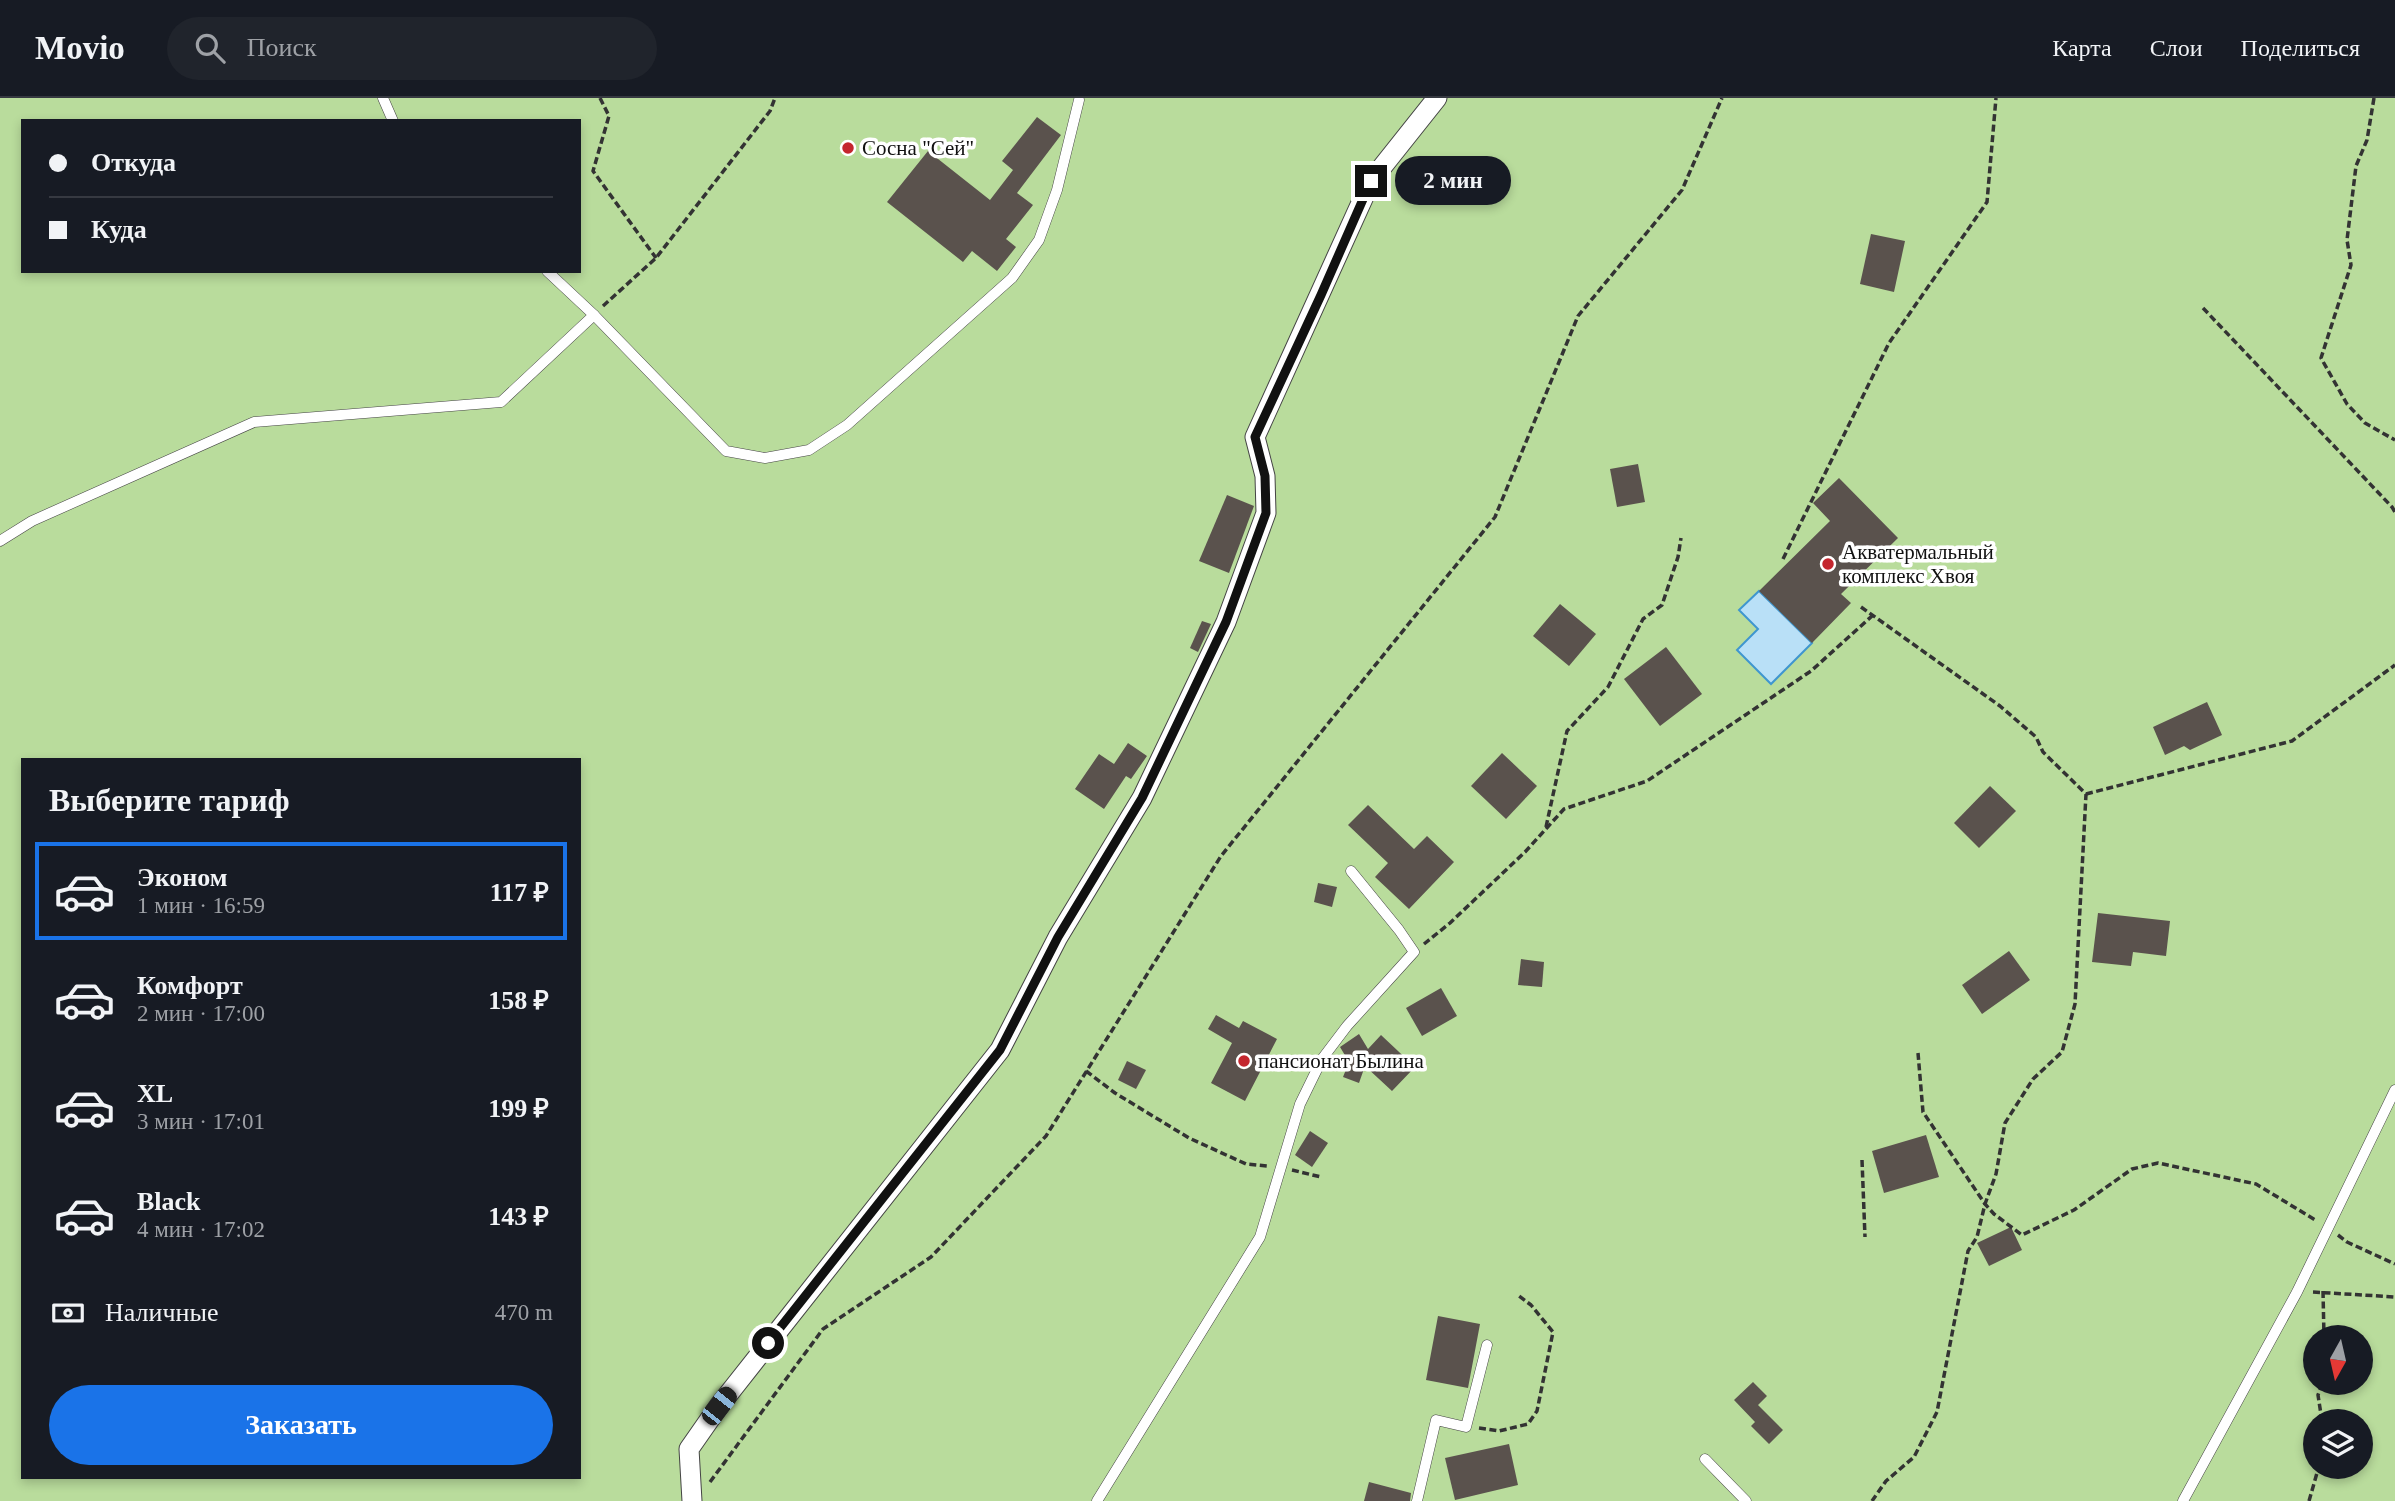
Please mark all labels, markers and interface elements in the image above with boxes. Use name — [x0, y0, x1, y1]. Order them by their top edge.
search box — [167, 17, 657, 80]
icon: search — [191, 29, 229, 67]
text: Movio — [35, 30, 125, 66]
text: Поиск — [247, 33, 317, 62]
text: Карта — [2052, 35, 2112, 61]
text: Слои — [2150, 35, 2203, 61]
text: Поделиться — [2241, 35, 2360, 61]
place label: Сосна "Сей" — [862, 136, 974, 160]
marker: Сосна "Сей" — [840, 140, 856, 156]
text: Откуда — [91, 148, 176, 177]
callout: 2 мин — [1396, 156, 1511, 206]
route end — [1355, 165, 1387, 197]
text: 2 мин — [1423, 168, 1483, 193]
text: Куда — [91, 215, 147, 244]
place label: Акватермальный комплекс Хвоя — [1842, 540, 1994, 588]
marker: Акватермальный комплекс Хвоя — [1820, 556, 1836, 572]
text: Выберите тариф — [49, 782, 290, 818]
icon: car — [53, 860, 116, 923]
text: Эконом — [137, 863, 227, 892]
text: 117 ₽ — [490, 878, 549, 907]
text: 1 мин · 16:59 — [137, 893, 265, 918]
icon: car — [53, 968, 116, 1031]
text: Комфорт — [137, 971, 243, 1000]
text: 158 ₽ — [488, 986, 549, 1015]
text: 2 мин · 17:00 — [137, 1001, 265, 1026]
place label: пансионат Былина — [1258, 1049, 1424, 1073]
marker: пансионат Былина — [1236, 1053, 1252, 1069]
icon: car — [53, 1076, 116, 1139]
text: XL — [137, 1079, 173, 1108]
text: 199 ₽ — [488, 1094, 549, 1123]
text: 3 мин · 17:01 — [137, 1109, 265, 1134]
icon: car — [53, 1184, 116, 1247]
text: Black — [137, 1187, 201, 1216]
text: 143 ₽ — [488, 1202, 549, 1231]
text: 4 мин · 17:02 — [137, 1217, 265, 1242]
icon: cash — [49, 1294, 87, 1332]
text: Наличные — [105, 1298, 218, 1327]
text: 470 m — [495, 1300, 553, 1325]
north arrow — [2303, 1325, 2373, 1395]
map controls — [2303, 1325, 2373, 1479]
route start — [752, 1327, 784, 1359]
car — [698, 1383, 741, 1429]
button: Заказать — [49, 1385, 553, 1465]
button: layers — [2303, 1409, 2373, 1479]

